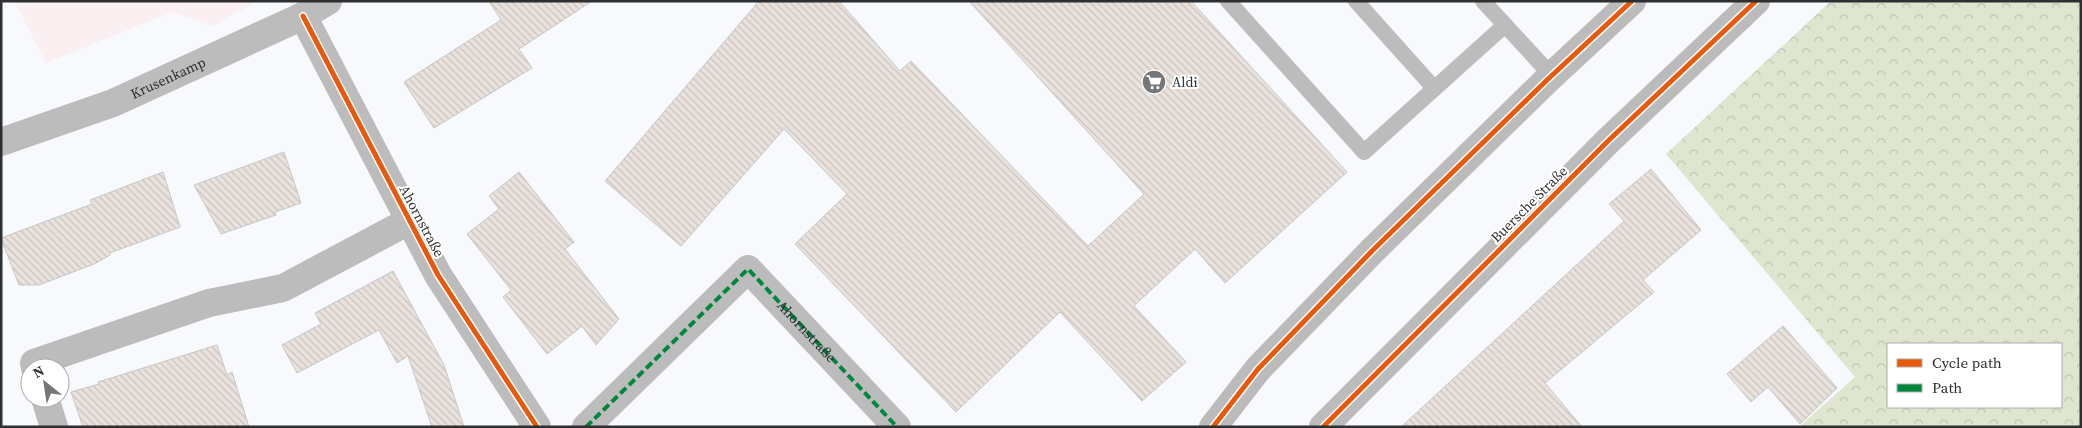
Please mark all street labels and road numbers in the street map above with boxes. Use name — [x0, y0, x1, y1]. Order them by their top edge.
street label: Krusenkamp — [127, 52, 209, 104]
street label: Buersche Straße — [1486, 161, 1572, 247]
street label: Ahornstraße — [395, 182, 449, 260]
street label: Ahornstraße — [772, 296, 841, 367]

